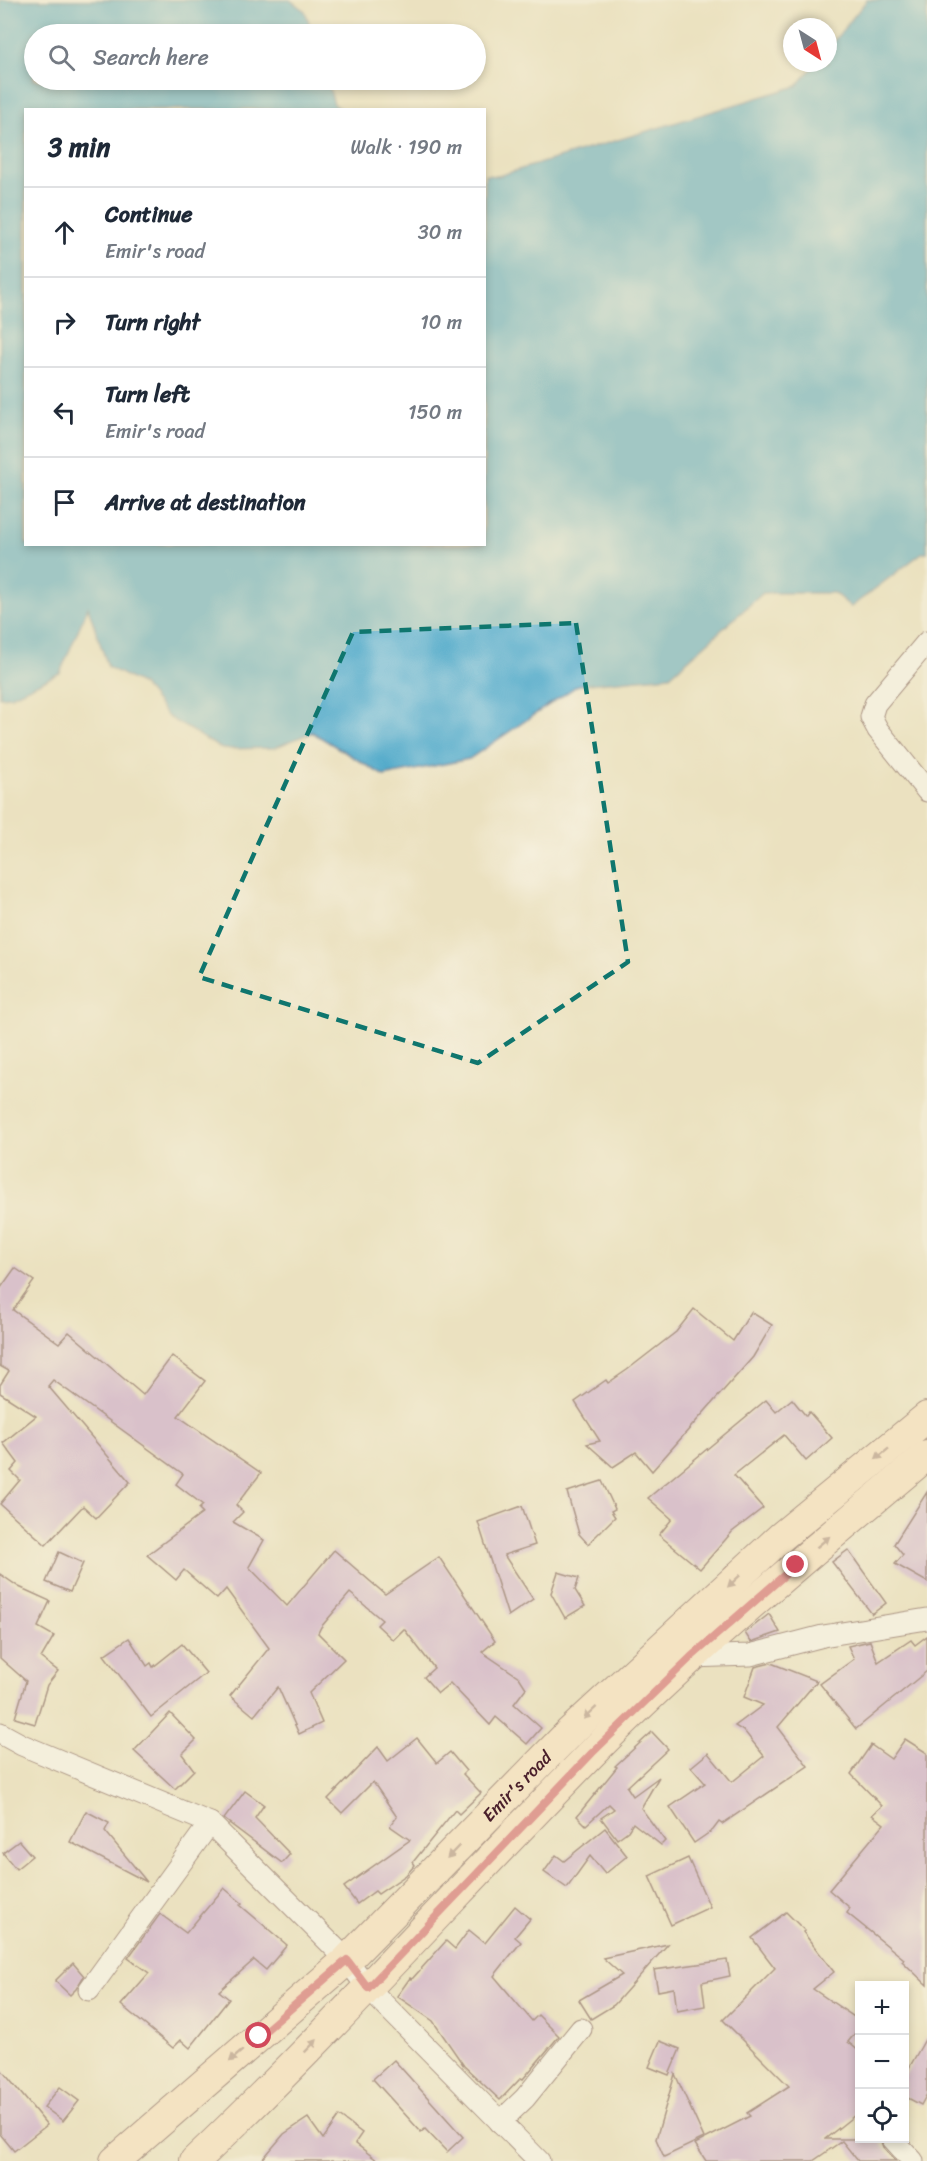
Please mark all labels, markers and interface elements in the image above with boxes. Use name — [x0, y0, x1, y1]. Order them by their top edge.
north arrow — [783, 18, 837, 72]
search box — [24, 24, 486, 90]
text: Search here — [93, 38, 209, 77]
icon: search — [45, 41, 78, 74]
text: 3 min — [48, 124, 110, 170]
text: Walk · 190 m — [350, 130, 462, 165]
text: Continue — [105, 195, 193, 234]
text: 30 m — [418, 215, 462, 250]
icon: ahead — [48, 216, 81, 249]
text: Emir's road — [105, 234, 205, 269]
text: Turn right — [105, 303, 200, 342]
text: 10 m — [420, 305, 462, 340]
icon: right — [48, 306, 81, 339]
text: Turn left — [105, 375, 190, 414]
text: 150 m — [408, 395, 462, 430]
icon: left — [48, 396, 81, 429]
text: Emir's road — [105, 414, 205, 449]
text: Arrive at destination — [105, 483, 306, 522]
icon: arrive — [48, 486, 81, 519]
one-way arrow — [874, 1448, 890, 1461]
one-way arrow — [815, 1536, 831, 1549]
route end — [782, 1551, 808, 1577]
one-way arrow — [726, 1574, 741, 1588]
one-way arrow — [583, 1706, 598, 1720]
street label: Emir's road — [474, 1742, 561, 1830]
one-way arrow — [446, 1844, 460, 1859]
map controls — [855, 1981, 909, 2143]
button: + — [855, 1981, 909, 2035]
route start — [245, 2022, 271, 2048]
button: − — [855, 2035, 909, 2089]
one-way arrow — [304, 2039, 318, 2054]
one-way arrow — [229, 2049, 244, 2062]
button: locate — [855, 2089, 909, 2143]

